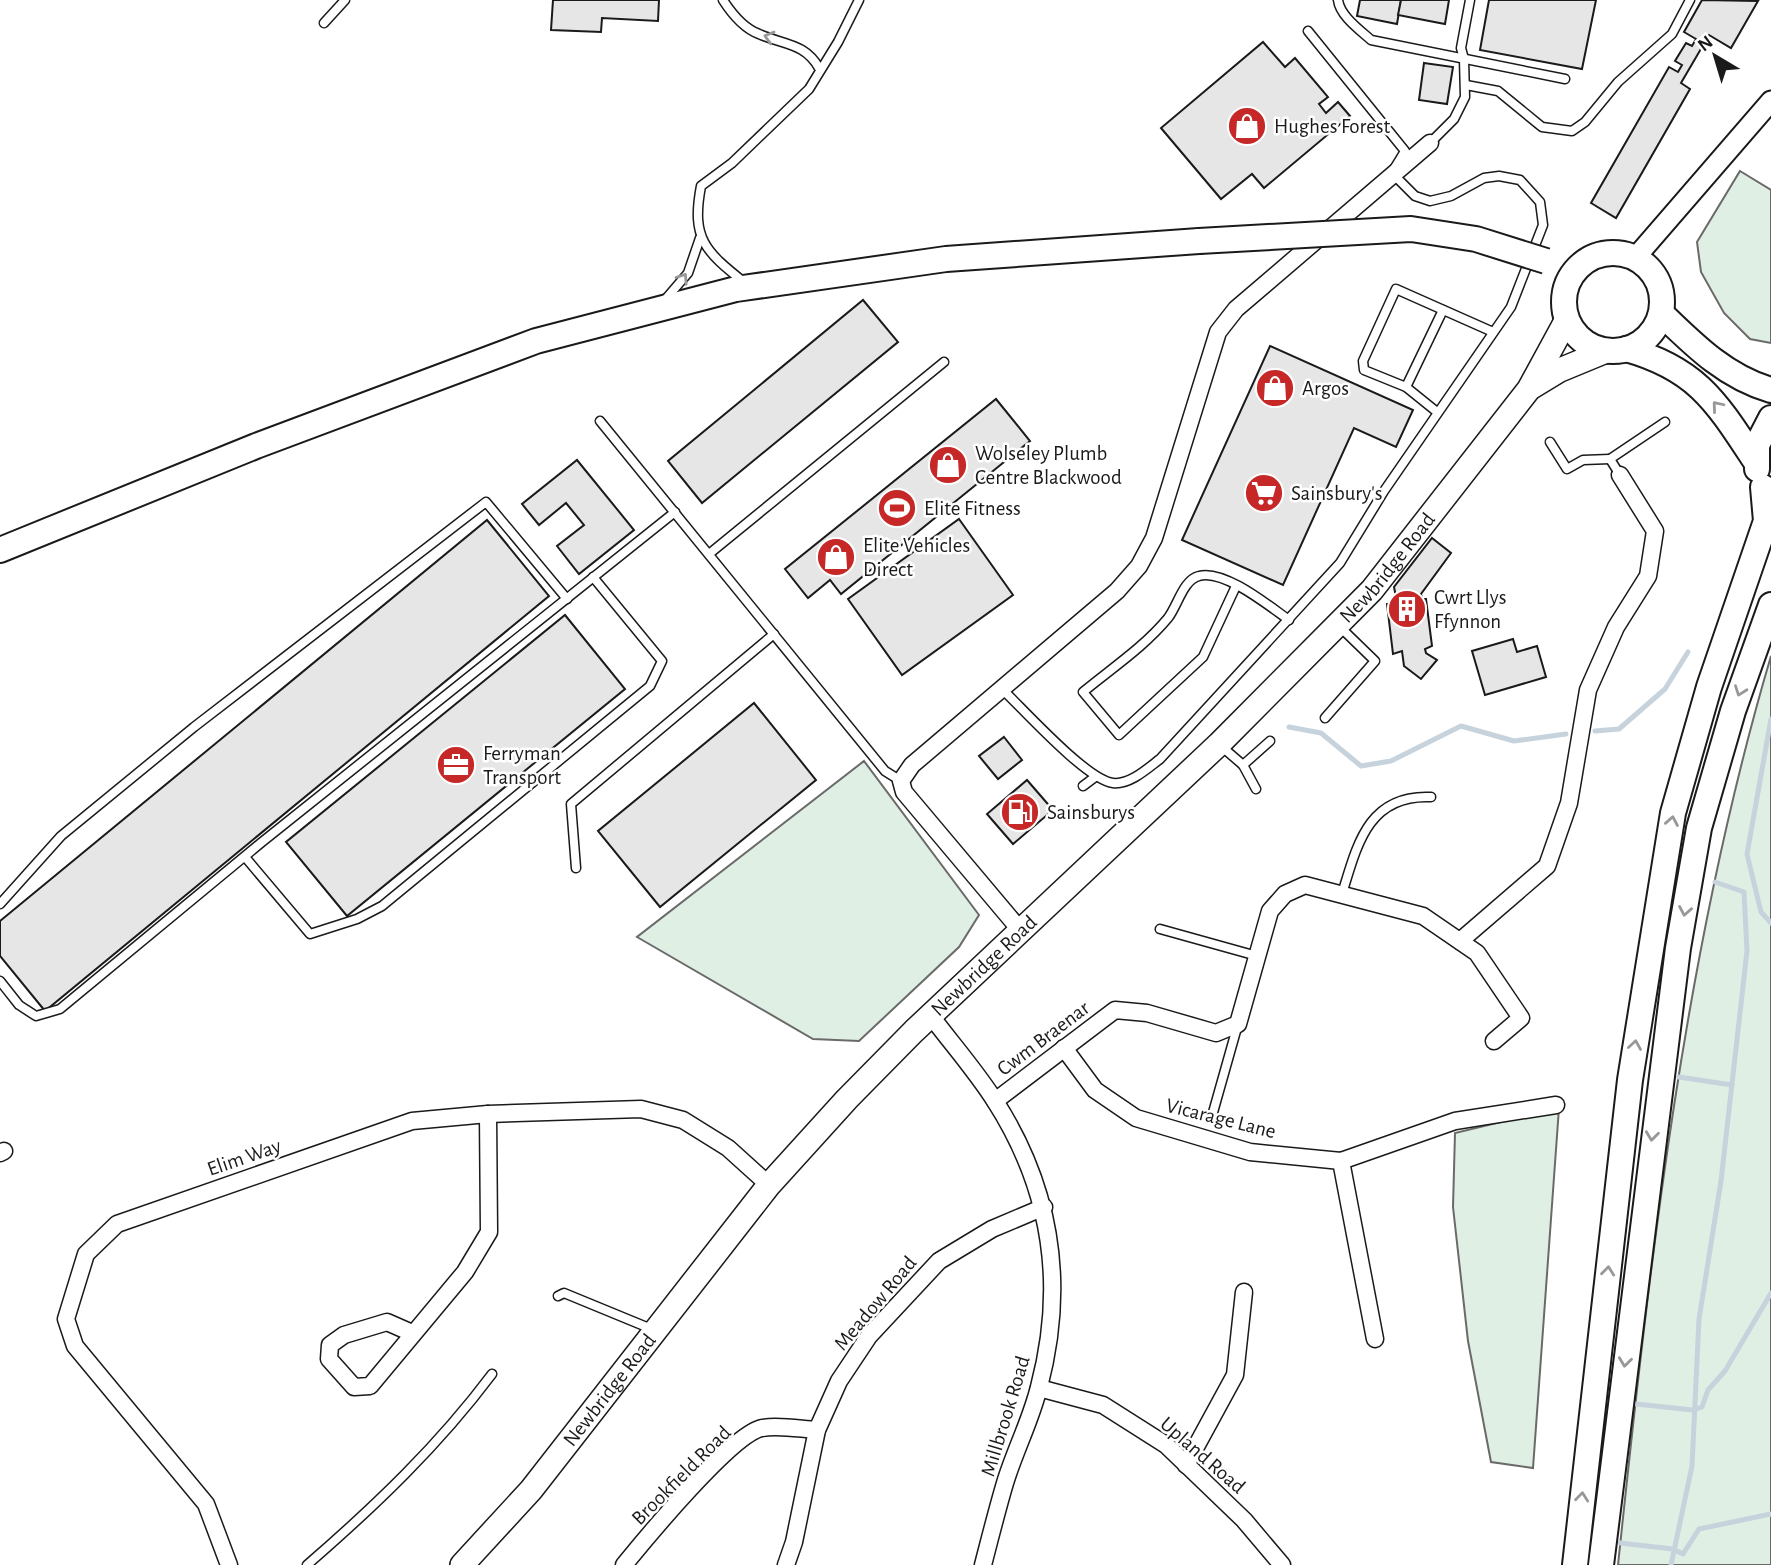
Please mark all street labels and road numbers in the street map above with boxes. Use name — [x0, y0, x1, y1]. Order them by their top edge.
street label: Newbridge Road — [1336, 509, 1439, 627]
street label: Newbridge Road — [927, 911, 1041, 1020]
street label: Cwm Braenar — [993, 997, 1093, 1080]
street label: Vicarage Lane — [1164, 1095, 1278, 1142]
street label: Elim Way — [205, 1135, 284, 1180]
street label: Meadow Road — [830, 1252, 921, 1354]
street label: Newbridge Road — [559, 1330, 660, 1450]
street label: Millbrook Road — [977, 1353, 1034, 1479]
street label: Upland Road — [1156, 1413, 1249, 1498]
street label: Brookfield Road — [628, 1422, 735, 1529]

